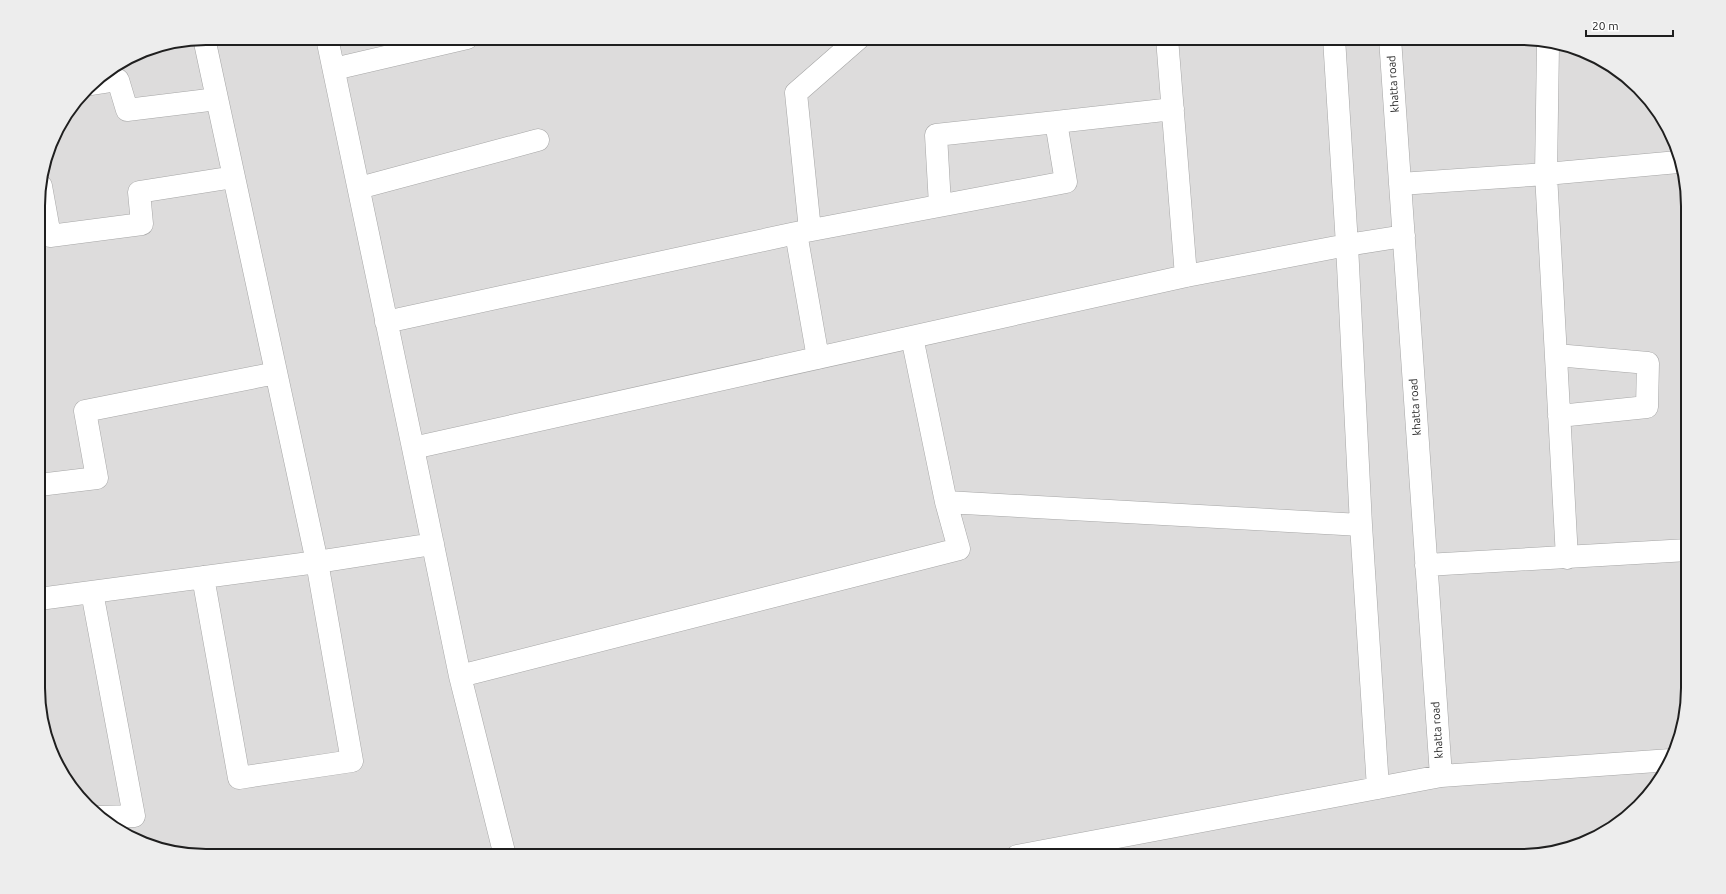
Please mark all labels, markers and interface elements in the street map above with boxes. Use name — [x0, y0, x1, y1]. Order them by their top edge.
scale bar — [1586, 12, 1673, 38]
text: 20 m — [1592, 19, 1619, 32]
street label: khatta road — [1385, 55, 1401, 113]
street label: khatta road — [1407, 378, 1423, 436]
street label: khatta road — [1429, 701, 1445, 759]

